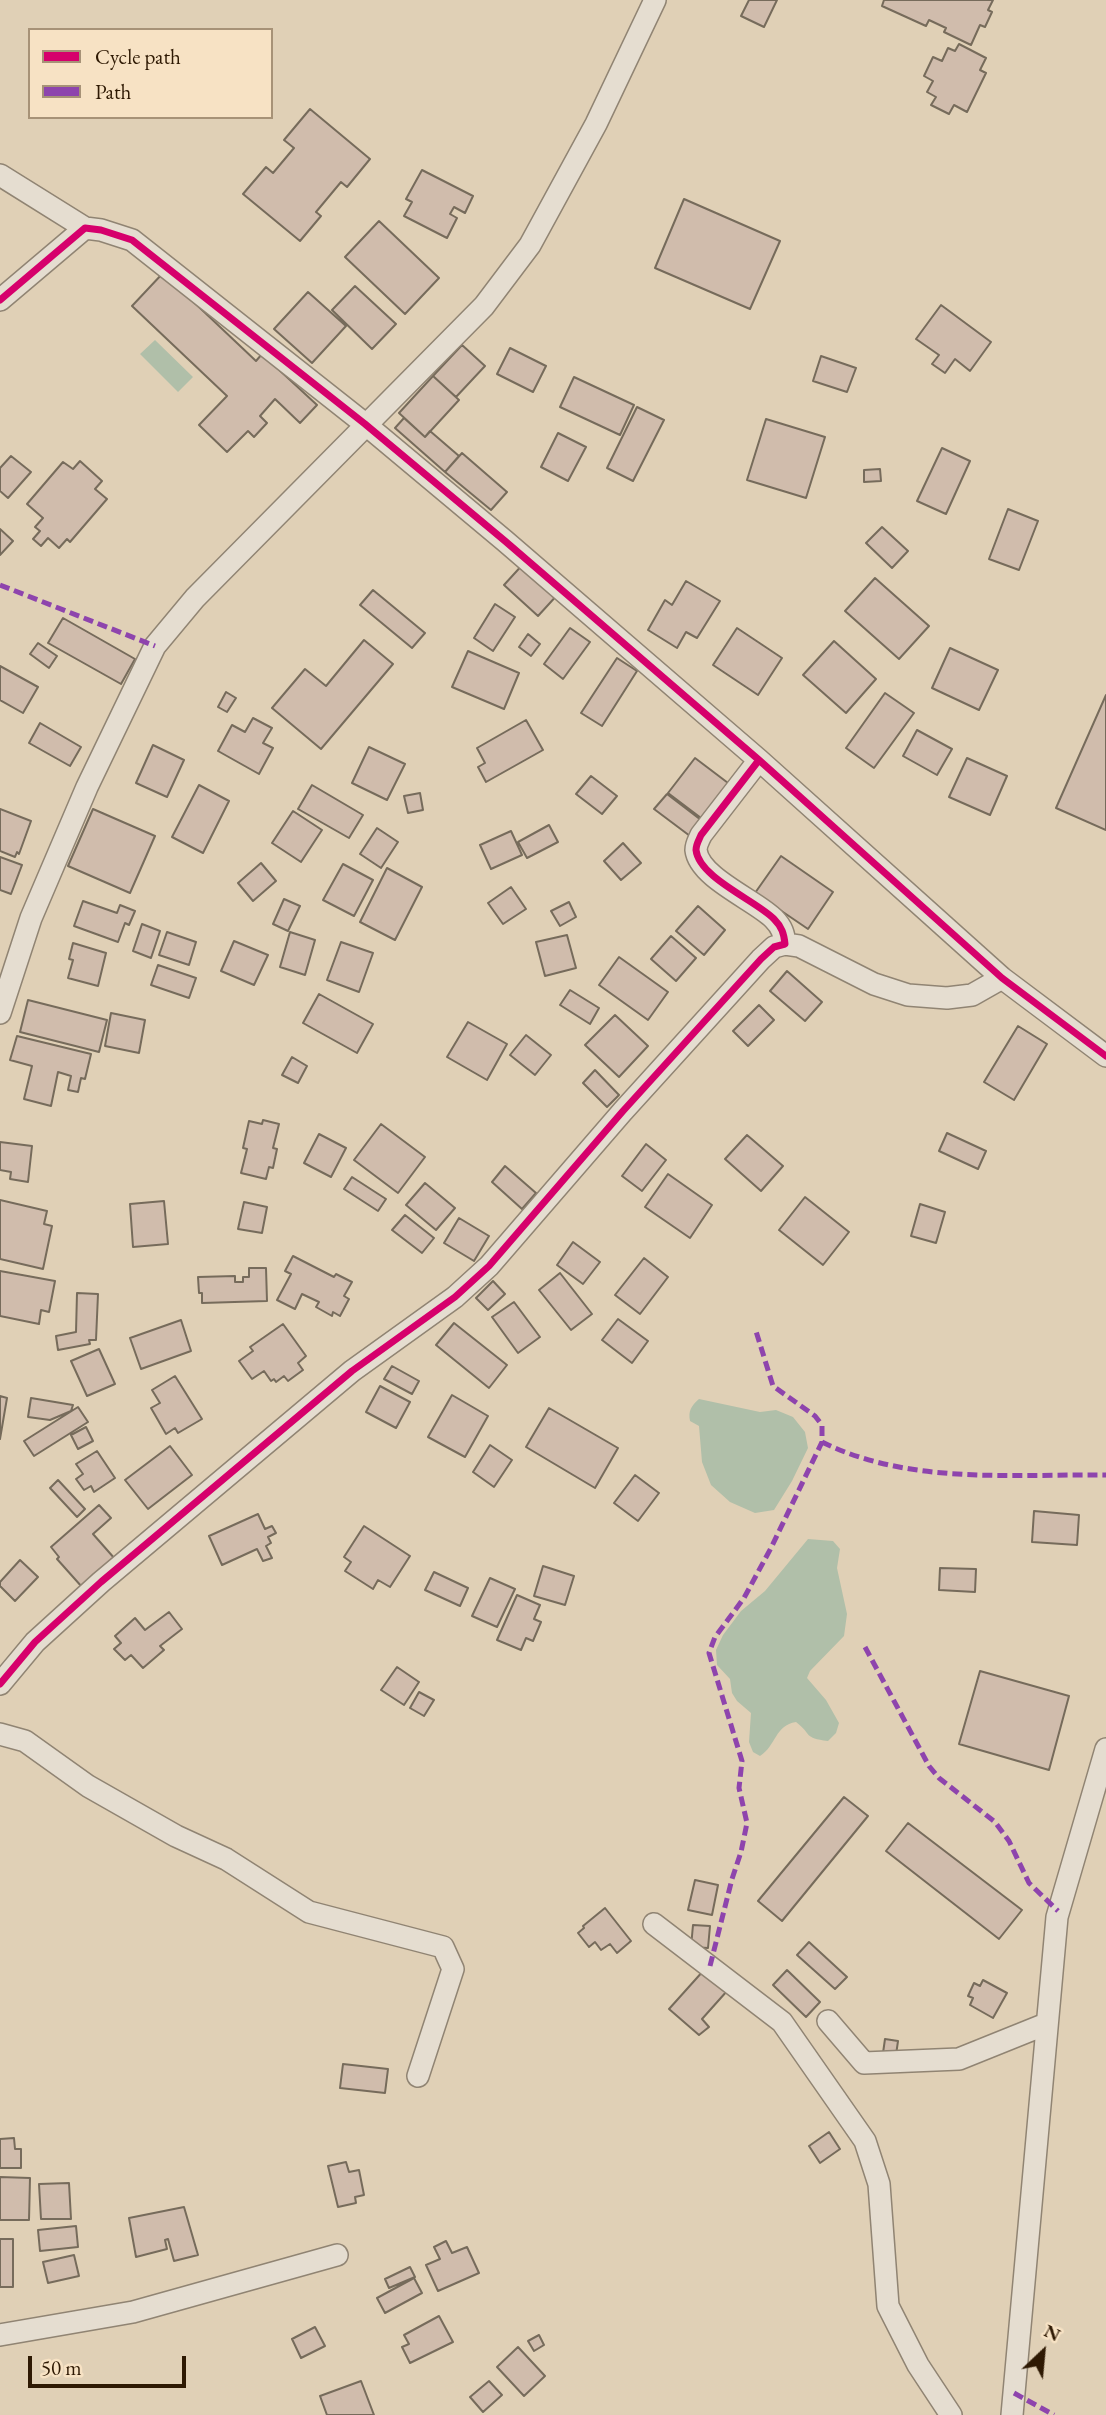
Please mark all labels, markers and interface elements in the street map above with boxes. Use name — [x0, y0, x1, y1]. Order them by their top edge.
legend — [28, 28, 273, 119]
text: Cycle path — [95, 43, 181, 70]
text: Path — [95, 78, 131, 105]
north arrow — [1008, 2317, 1078, 2387]
text: N — [1040, 2318, 1065, 2347]
scale bar — [32, 2342, 189, 2386]
text: 50 m — [41, 2354, 82, 2381]

